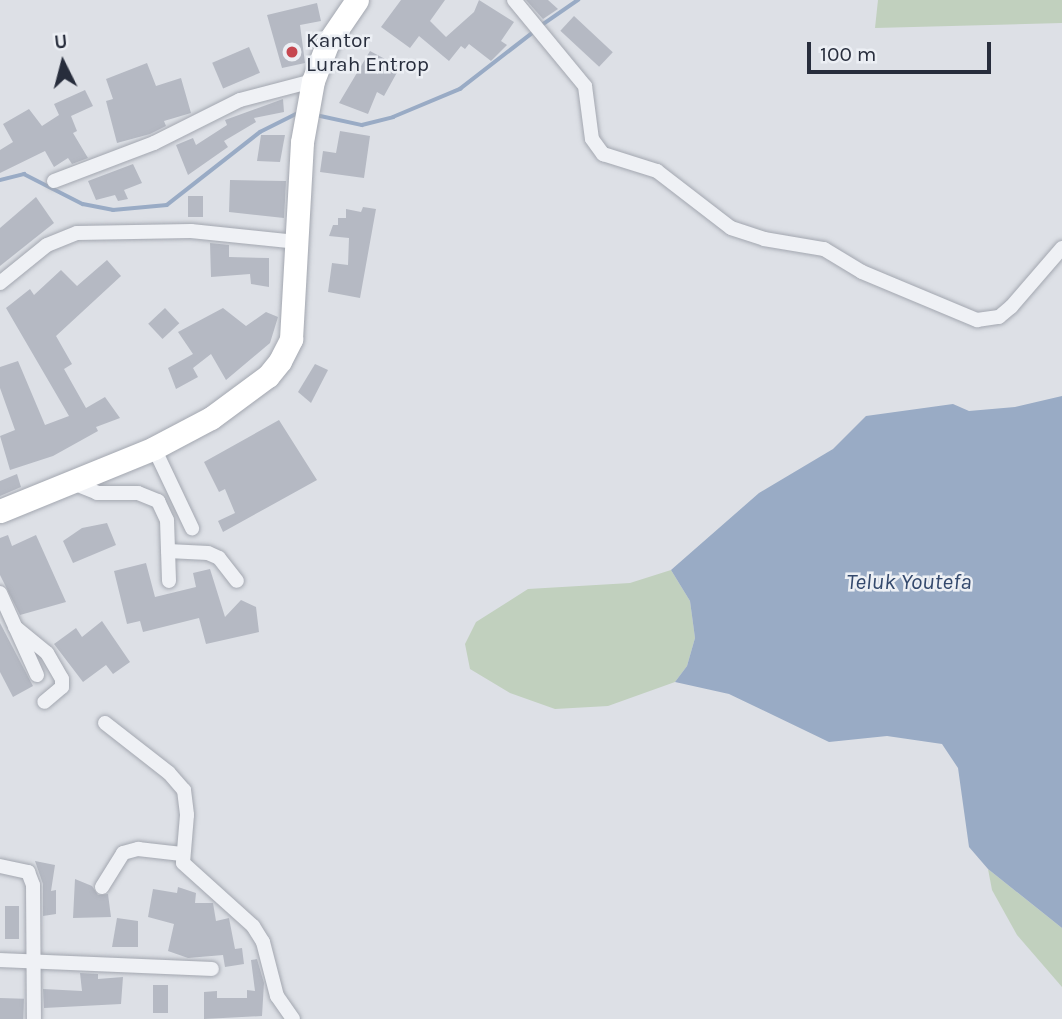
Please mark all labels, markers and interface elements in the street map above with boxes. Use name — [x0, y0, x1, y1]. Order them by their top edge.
place label: Kantor Lurah Entrop — [306, 27, 429, 77]
north arrow — [28, 28, 98, 98]
scale bar — [810, 28, 994, 72]
text: U — [53, 30, 68, 54]
text: 100 m — [820, 42, 877, 66]
marker: Kantor Lurah Entrop — [284, 44, 300, 60]
water label: Teluk Youtefa — [846, 568, 972, 596]

